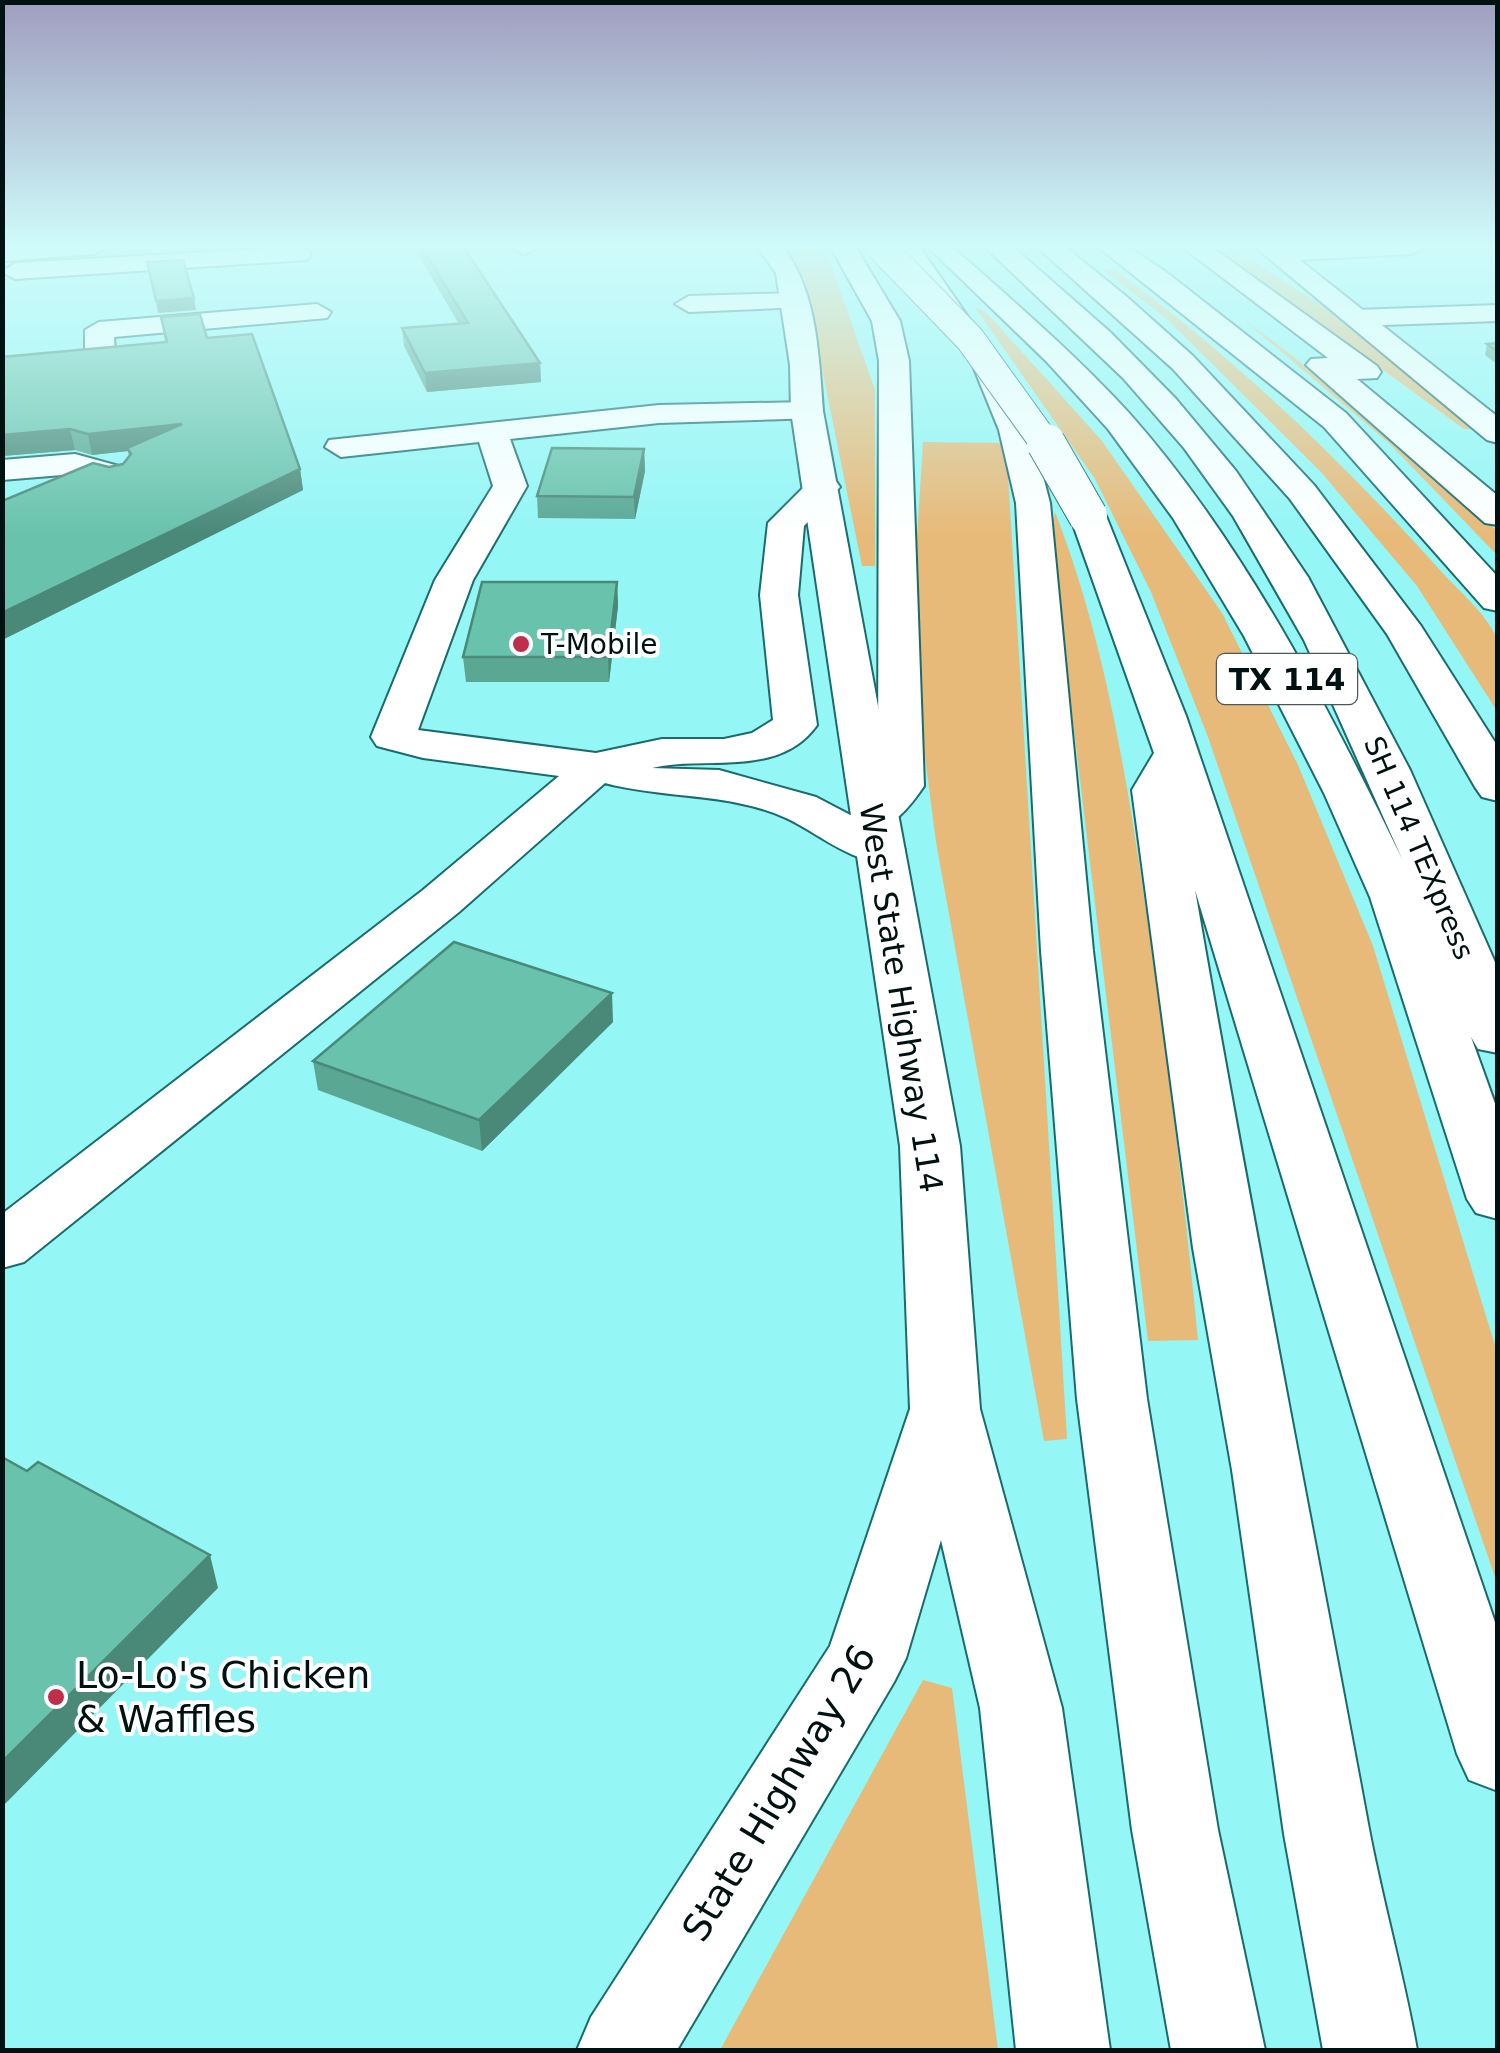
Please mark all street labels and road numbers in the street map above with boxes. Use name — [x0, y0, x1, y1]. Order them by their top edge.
road number: TX 114 — [1217, 654, 1357, 704]
street label: SH 114 TEXpress — [1357, 731, 1481, 965]
street label: West State Highway 114 — [851, 801, 951, 1195]
street label: State Highway 26 — [673, 1637, 885, 1949]

